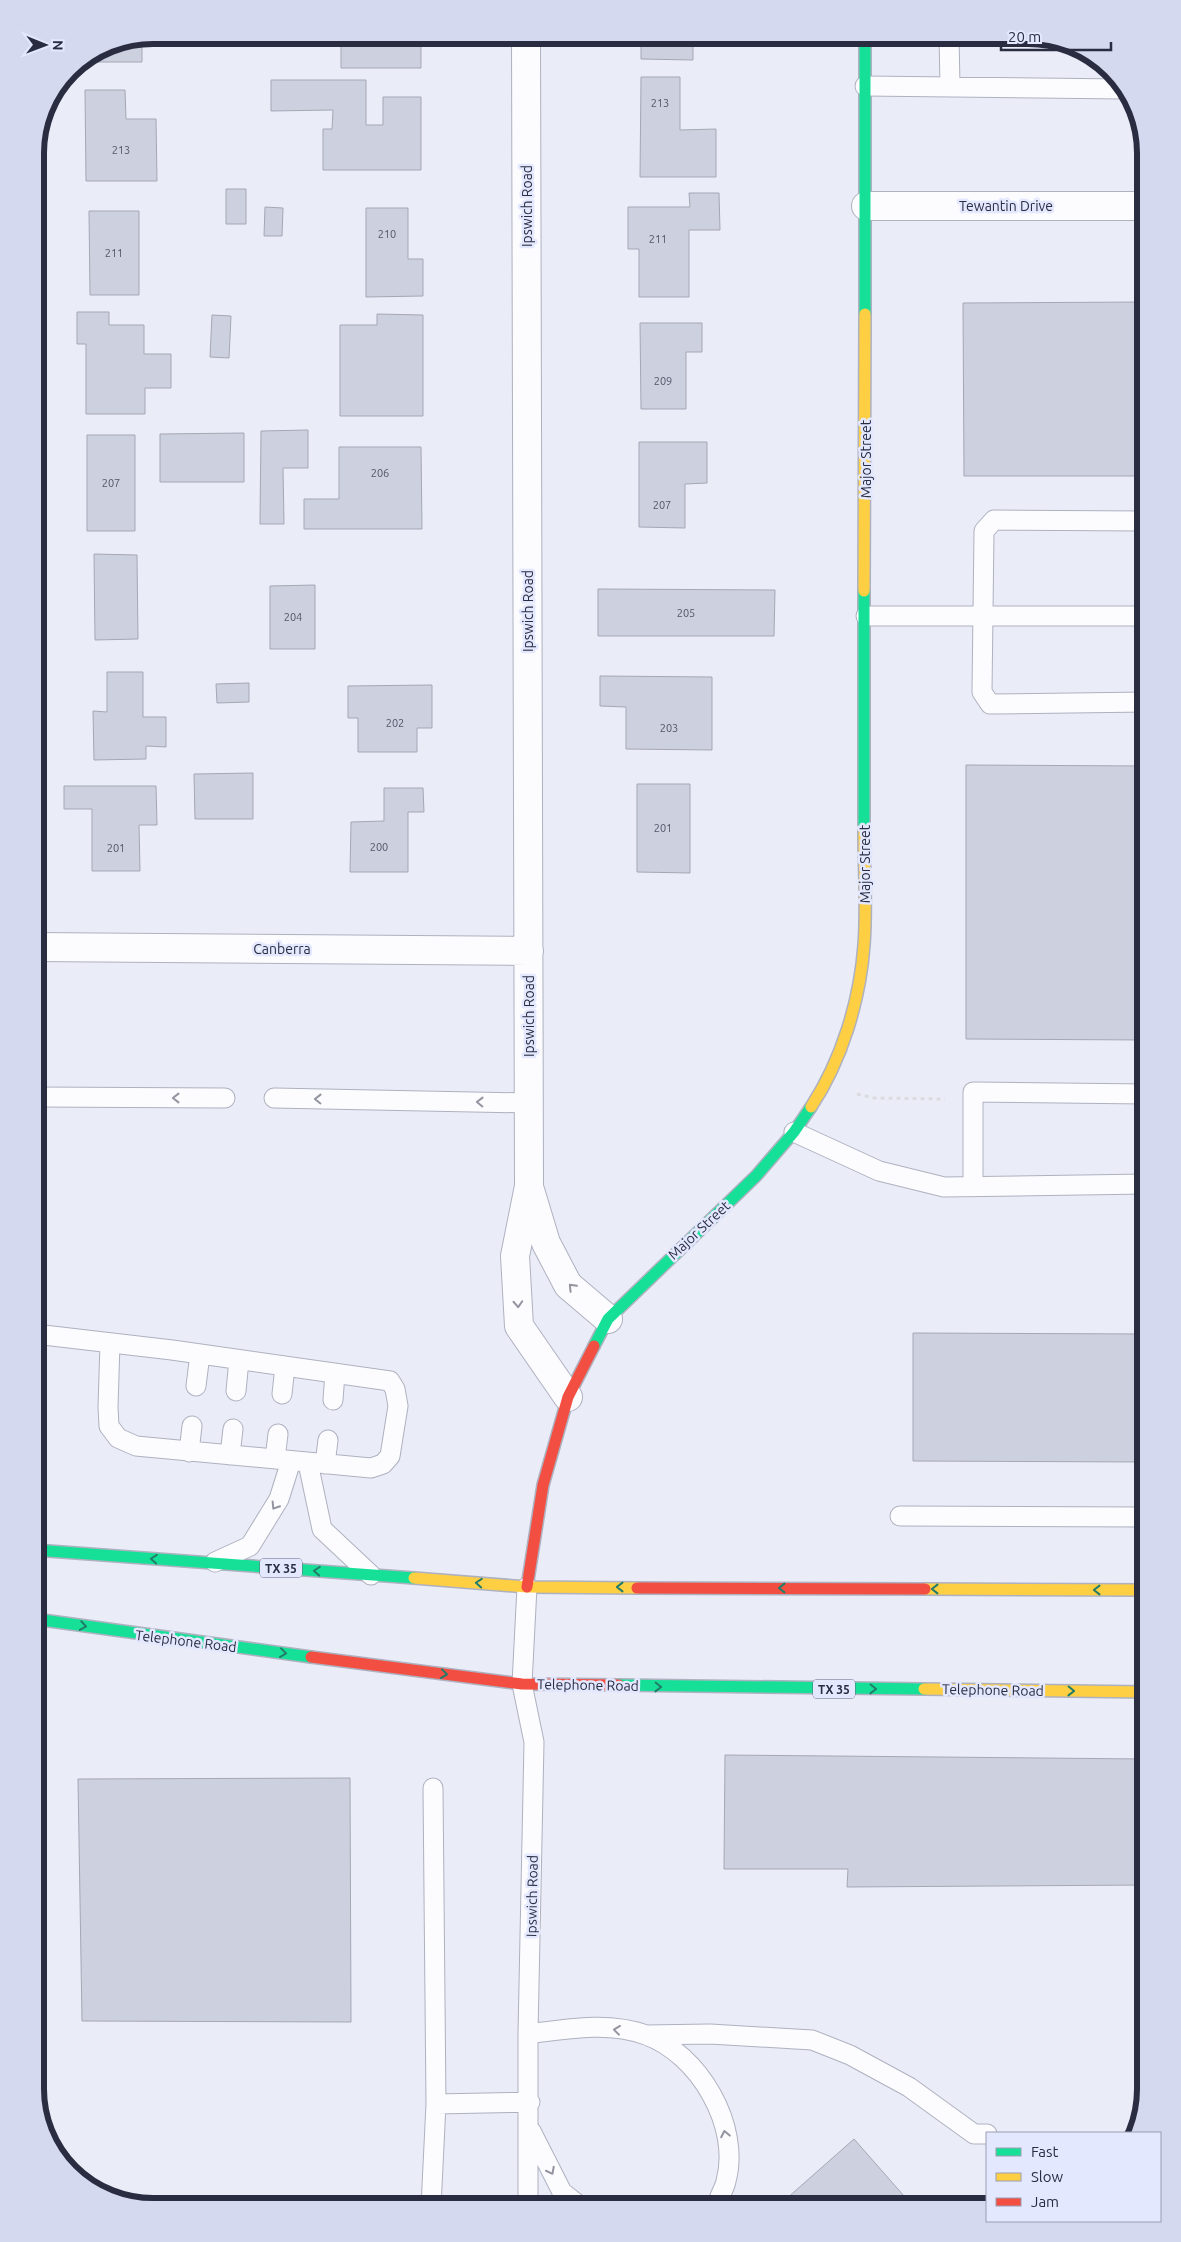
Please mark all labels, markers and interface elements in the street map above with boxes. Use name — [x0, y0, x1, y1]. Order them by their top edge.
north arrow — [20, 20, 70, 70]
scale bar — [1001, 20, 1111, 52]
text: 20 m — [1008, 28, 1041, 45]
text: N — [50, 40, 66, 51]
house number: 213 — [651, 97, 669, 109]
house number: 213 — [112, 144, 130, 156]
street label: Ipswich Road — [519, 165, 535, 247]
street label: Tewantin Drive — [959, 198, 1053, 214]
house number: 210 — [378, 228, 396, 240]
house number: 211 — [649, 233, 667, 245]
house number: 211 — [105, 247, 123, 259]
house number: 209 — [654, 375, 672, 387]
street label: Major Street — [858, 419, 874, 498]
house number: 206 — [371, 467, 389, 479]
house number: 207 — [102, 477, 120, 489]
house number: 207 — [653, 499, 671, 511]
street label: Ipswich Road — [520, 570, 536, 652]
house number: 205 — [677, 607, 695, 619]
house number: 204 — [284, 611, 302, 623]
house number: 202 — [386, 717, 404, 729]
house number: 203 — [660, 722, 678, 734]
house number: 201 — [654, 822, 672, 834]
street label: Major Street — [857, 824, 873, 903]
house number: 200 — [370, 841, 388, 853]
house number: 201 — [107, 842, 125, 854]
street label: Canberra — [253, 941, 311, 957]
street label: Ipswich Road — [521, 975, 537, 1057]
one-way arrow — [172, 1093, 180, 1103]
one-way arrow — [313, 1094, 321, 1104]
one-way arrow — [476, 1097, 484, 1107]
street label: Major Street — [665, 1197, 734, 1263]
one-way arrow — [569, 1284, 578, 1293]
one-way arrow — [512, 1301, 523, 1309]
one-way arrow — [271, 1501, 281, 1510]
one-way arrow — [150, 1554, 158, 1565]
road number: TX 35 — [260, 1559, 302, 1578]
one-way arrow — [312, 1566, 320, 1577]
one-way arrow — [474, 1578, 482, 1589]
one-way arrow — [616, 1582, 624, 1592]
one-way arrow — [778, 1583, 786, 1593]
one-way arrow — [931, 1584, 938, 1594]
one-way arrow — [1093, 1585, 1100, 1595]
one-way arrow — [79, 1621, 88, 1631]
street label: Telephone Road — [134, 1627, 238, 1655]
one-way arrow — [279, 1647, 287, 1658]
one-way arrow — [440, 1668, 448, 1679]
street label: Telephone Road — [537, 1676, 639, 1694]
road number: TX 35 — [813, 1680, 855, 1698]
street label: Telephone Road — [942, 1681, 1044, 1699]
one-way arrow — [654, 1682, 662, 1692]
one-way arrow — [870, 1684, 877, 1694]
one-way arrow — [1067, 1686, 1075, 1696]
street label: Ipswich Road — [523, 1855, 541, 1937]
one-way arrow — [612, 2025, 620, 2036]
one-way arrow — [720, 2129, 731, 2138]
legend — [986, 2132, 1161, 2222]
text: Fast — [1031, 2143, 1059, 2160]
one-way arrow — [545, 2166, 555, 2175]
text: Slow — [1031, 2168, 1064, 2185]
text: Jam — [1031, 2193, 1059, 2210]

